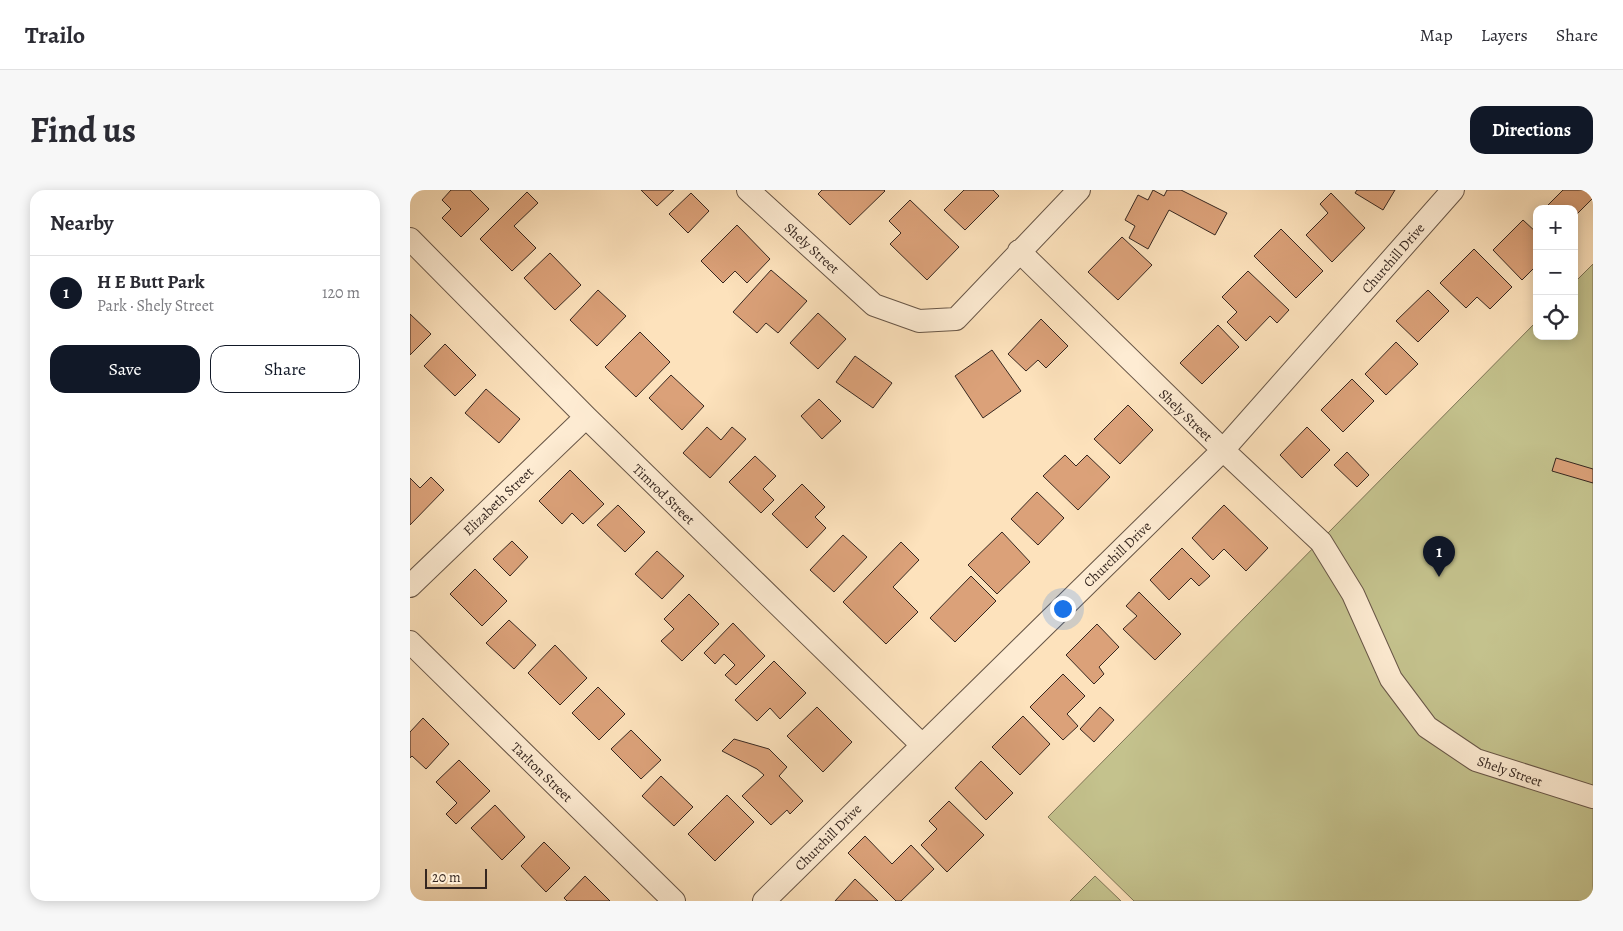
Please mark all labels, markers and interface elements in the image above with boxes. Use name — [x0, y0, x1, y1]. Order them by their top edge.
text: Trailo — [25, 19, 85, 51]
text: Map — [1420, 23, 1453, 47]
text: Layers — [1481, 23, 1528, 47]
text: Share — [1556, 23, 1598, 47]
text: Find us — [30, 106, 136, 154]
button: Directions — [1470, 106, 1593, 154]
map controls — [1533, 205, 1578, 340]
button: + — [1533, 205, 1578, 250]
text: Nearby — [50, 209, 113, 237]
street label: Shely Street — [780, 219, 844, 278]
street label: Churchill Drive — [1358, 219, 1429, 298]
button: − — [1533, 250, 1578, 295]
text: H E Butt Park — [97, 269, 205, 295]
text: 1 — [63, 282, 69, 304]
text: 120 m — [322, 282, 360, 304]
text: Park · Shely Street — [97, 295, 214, 317]
button: locate — [1533, 295, 1578, 340]
button: Save — [50, 345, 200, 393]
button: Share — [210, 345, 360, 393]
street label: Shely Street — [1155, 385, 1217, 446]
street label: Timrod Street — [628, 460, 699, 529]
street label: Elizabeth Street — [459, 463, 538, 540]
street label: Churchill Drive — [1079, 517, 1155, 592]
pin: 1 — [1423, 536, 1455, 577]
your location — [1050, 596, 1076, 622]
street label: Tarlton Street — [507, 738, 577, 807]
street label: Shely Street — [1475, 751, 1545, 792]
street label: Churchill Drive — [791, 800, 866, 875]
scale bar — [425, 866, 488, 889]
text: 20 m — [432, 868, 461, 887]

